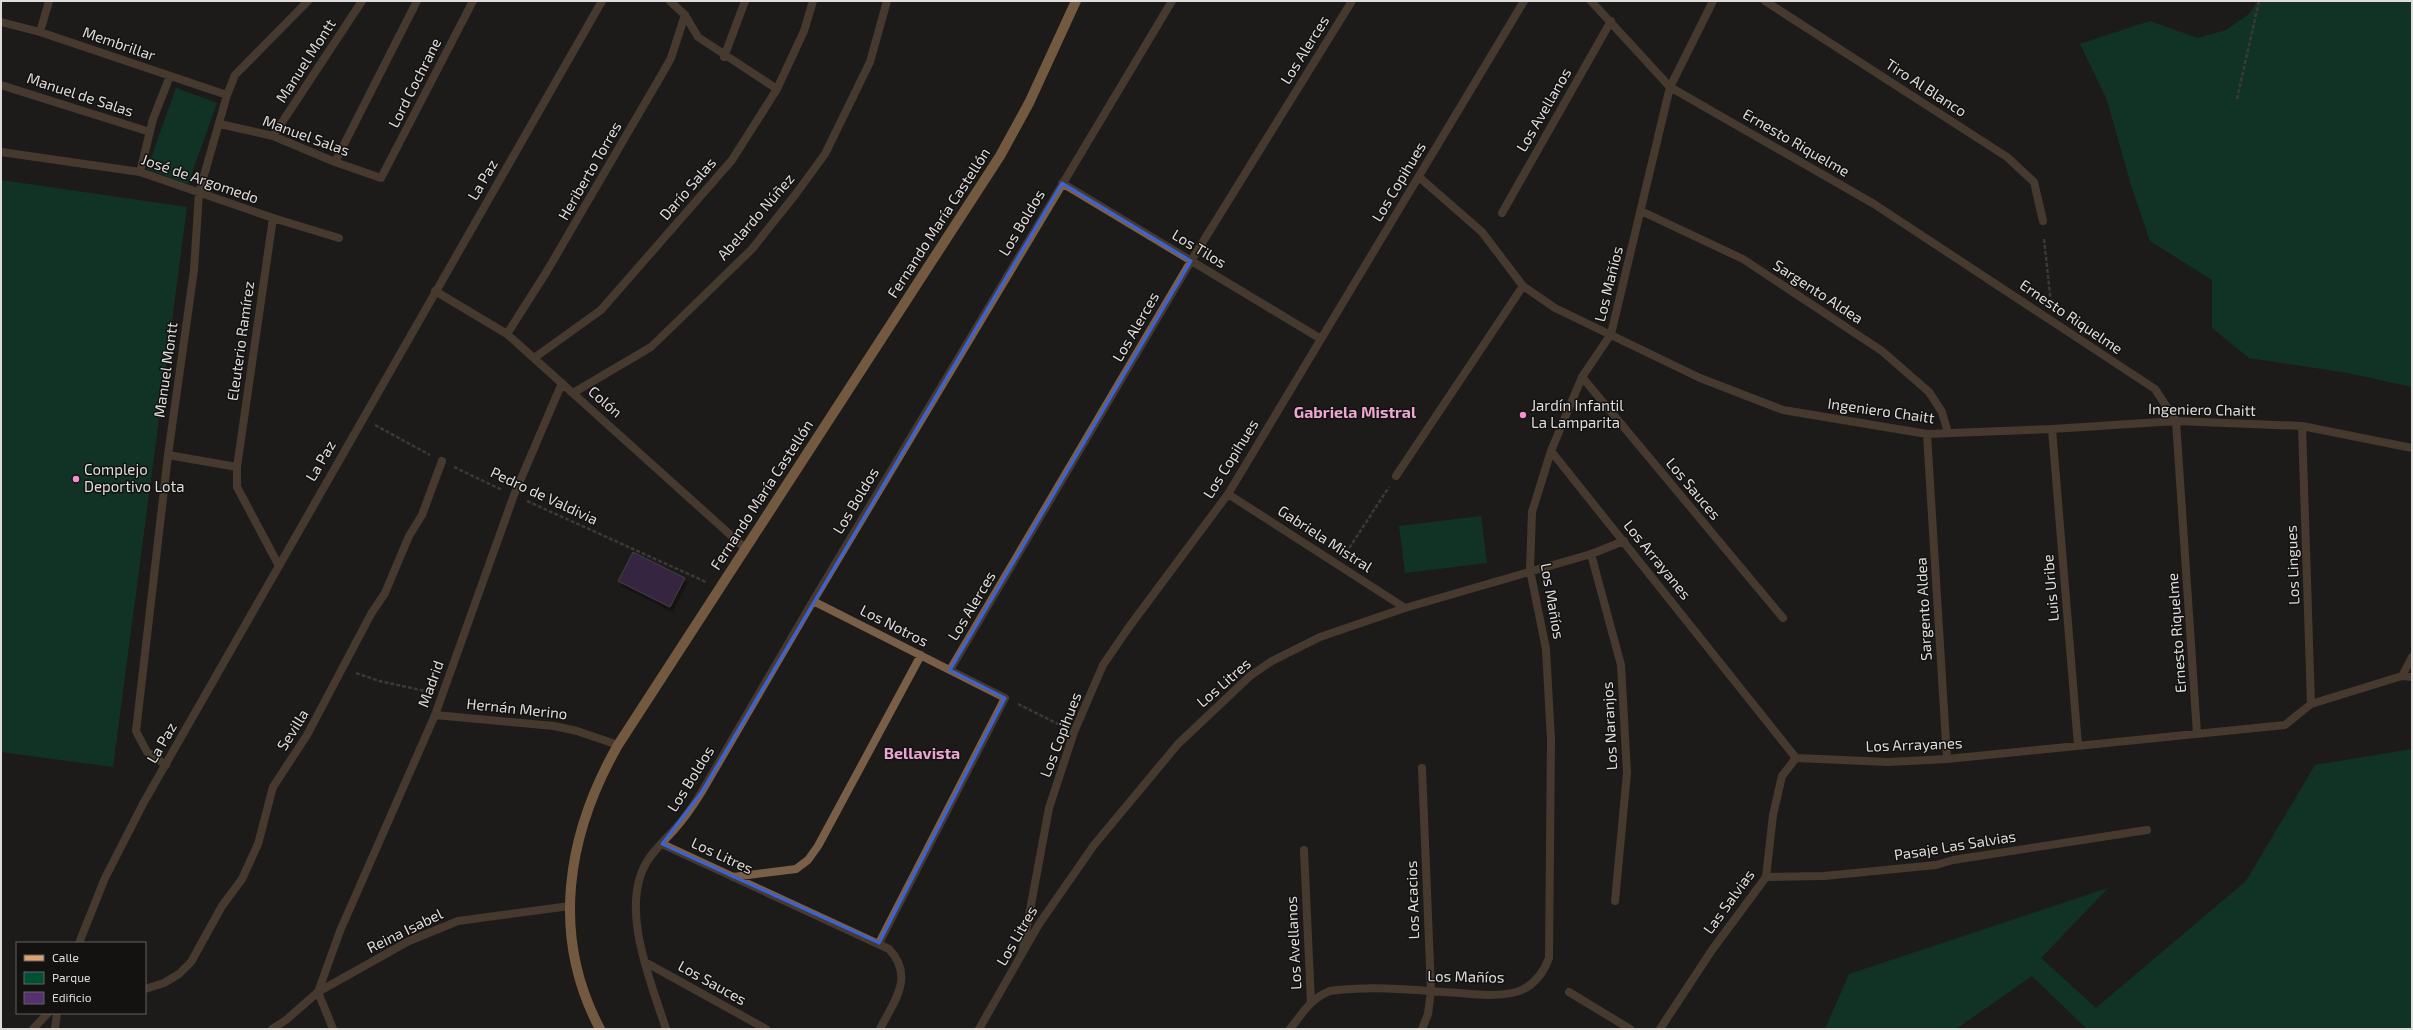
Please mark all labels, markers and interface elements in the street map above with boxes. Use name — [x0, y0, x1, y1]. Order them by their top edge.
street label: Los Alerces — [1276, 12, 1332, 87]
street label: Manuel Montt — [271, 15, 339, 106]
street label: Membrillar — [81, 22, 158, 64]
street label: Lord Cochrane — [384, 35, 444, 130]
street label: Tiro Al Blanco — [1883, 54, 1970, 120]
street label: Los Avellanos — [1512, 64, 1574, 155]
street label: Manuel de Salas — [25, 68, 136, 120]
street label: Ernesto Riquelme — [1740, 104, 1853, 180]
street label: Manuel Salas — [260, 111, 352, 159]
street label: Heriberto Torres — [554, 118, 625, 223]
street label: Los Copihues — [1367, 138, 1429, 225]
street label: Fernando María Castellón — [883, 144, 993, 301]
street label: José de Argomedo — [139, 150, 261, 207]
street label: Darío Salas — [655, 153, 719, 223]
street label: La Paz — [463, 156, 501, 203]
street label: Abelardo Núñez — [713, 169, 798, 263]
street label: Los Boldos — [994, 186, 1048, 259]
street label: Los Tilos — [1169, 225, 1230, 271]
street label: Los Mañíos — [1590, 244, 1626, 323]
street label: Sargento Aldea — [1770, 255, 1867, 327]
street label: Ernesto Riquelme — [2017, 275, 2126, 357]
street label: Eleuterio Ramírez — [223, 280, 257, 402]
street label: Los Alerces — [1108, 289, 1162, 364]
street label: Manuel Montt — [149, 321, 181, 419]
street label: Colón — [585, 382, 626, 421]
street label: Ingeniero Chaitt — [1826, 394, 1936, 426]
place label: Jardín Infantil La Lamparita — [1531, 396, 1624, 431]
street label: Ingeniero Chaitt — [2148, 399, 2256, 419]
district label: Gabriela Mistral — [1294, 402, 1417, 421]
marker: Jardín Infantil La Lamparita — [1518, 410, 1528, 420]
street label: Fernando María Castellón — [706, 416, 816, 573]
street label: Los Copihues — [1199, 416, 1262, 501]
street label: La Paz — [301, 437, 339, 484]
street label: Los Sauces — [1663, 454, 1725, 523]
place label: Complejo Deportivo Lota — [84, 460, 185, 495]
street label: Pedro de Valdivia — [488, 462, 601, 528]
street label: Los Boldos — [828, 464, 882, 537]
marker: Complejo Deportivo Lota — [71, 474, 81, 484]
street label: Gabriela Mistral — [1275, 501, 1377, 576]
street label: Los Arrayanes — [1620, 516, 1695, 603]
street label: Los Lingues — [2282, 525, 2302, 605]
street label: Luis Uribe — [2038, 554, 2062, 622]
street label: Sargento Aldea — [1911, 557, 1935, 661]
street label: Los Mañíos — [1537, 561, 1569, 640]
street label: Los Alerces — [944, 568, 999, 643]
street label: Ernesto Riquelme — [2163, 572, 2189, 694]
street label: Los Notros — [857, 600, 931, 650]
street label: Los Litres — [1193, 654, 1254, 711]
street label: Madrid — [413, 658, 447, 709]
street label: Los Naranjos — [1598, 681, 1621, 771]
street label: Los Copihues — [1036, 690, 1085, 780]
street label: Hernán Merino — [466, 694, 568, 722]
street label: Sevilla — [273, 706, 312, 753]
street label: La Paz — [142, 719, 180, 766]
street label: Los Arrayanes — [1865, 733, 1963, 755]
street label: Los Boldos — [663, 742, 717, 815]
district label: Bellavista — [884, 743, 960, 762]
street label: Pasaje Las Salvias — [1893, 826, 2017, 865]
street label: Los Litres — [689, 833, 756, 877]
street label: Los Acacios — [1402, 860, 1422, 940]
street label: Las Salvias — [1699, 866, 1758, 937]
street label: Los Avellanos — [1282, 896, 1304, 990]
street label: Los Litres — [992, 903, 1040, 968]
street label: Reina Isabel — [364, 904, 446, 956]
legend — [16, 942, 146, 1014]
text: Calle — [52, 950, 79, 964]
street label: Los Sauces — [675, 956, 750, 1008]
street label: Los Mañíos — [1427, 966, 1505, 986]
text: Parque — [52, 970, 90, 984]
text: Edificio — [52, 990, 92, 1004]

